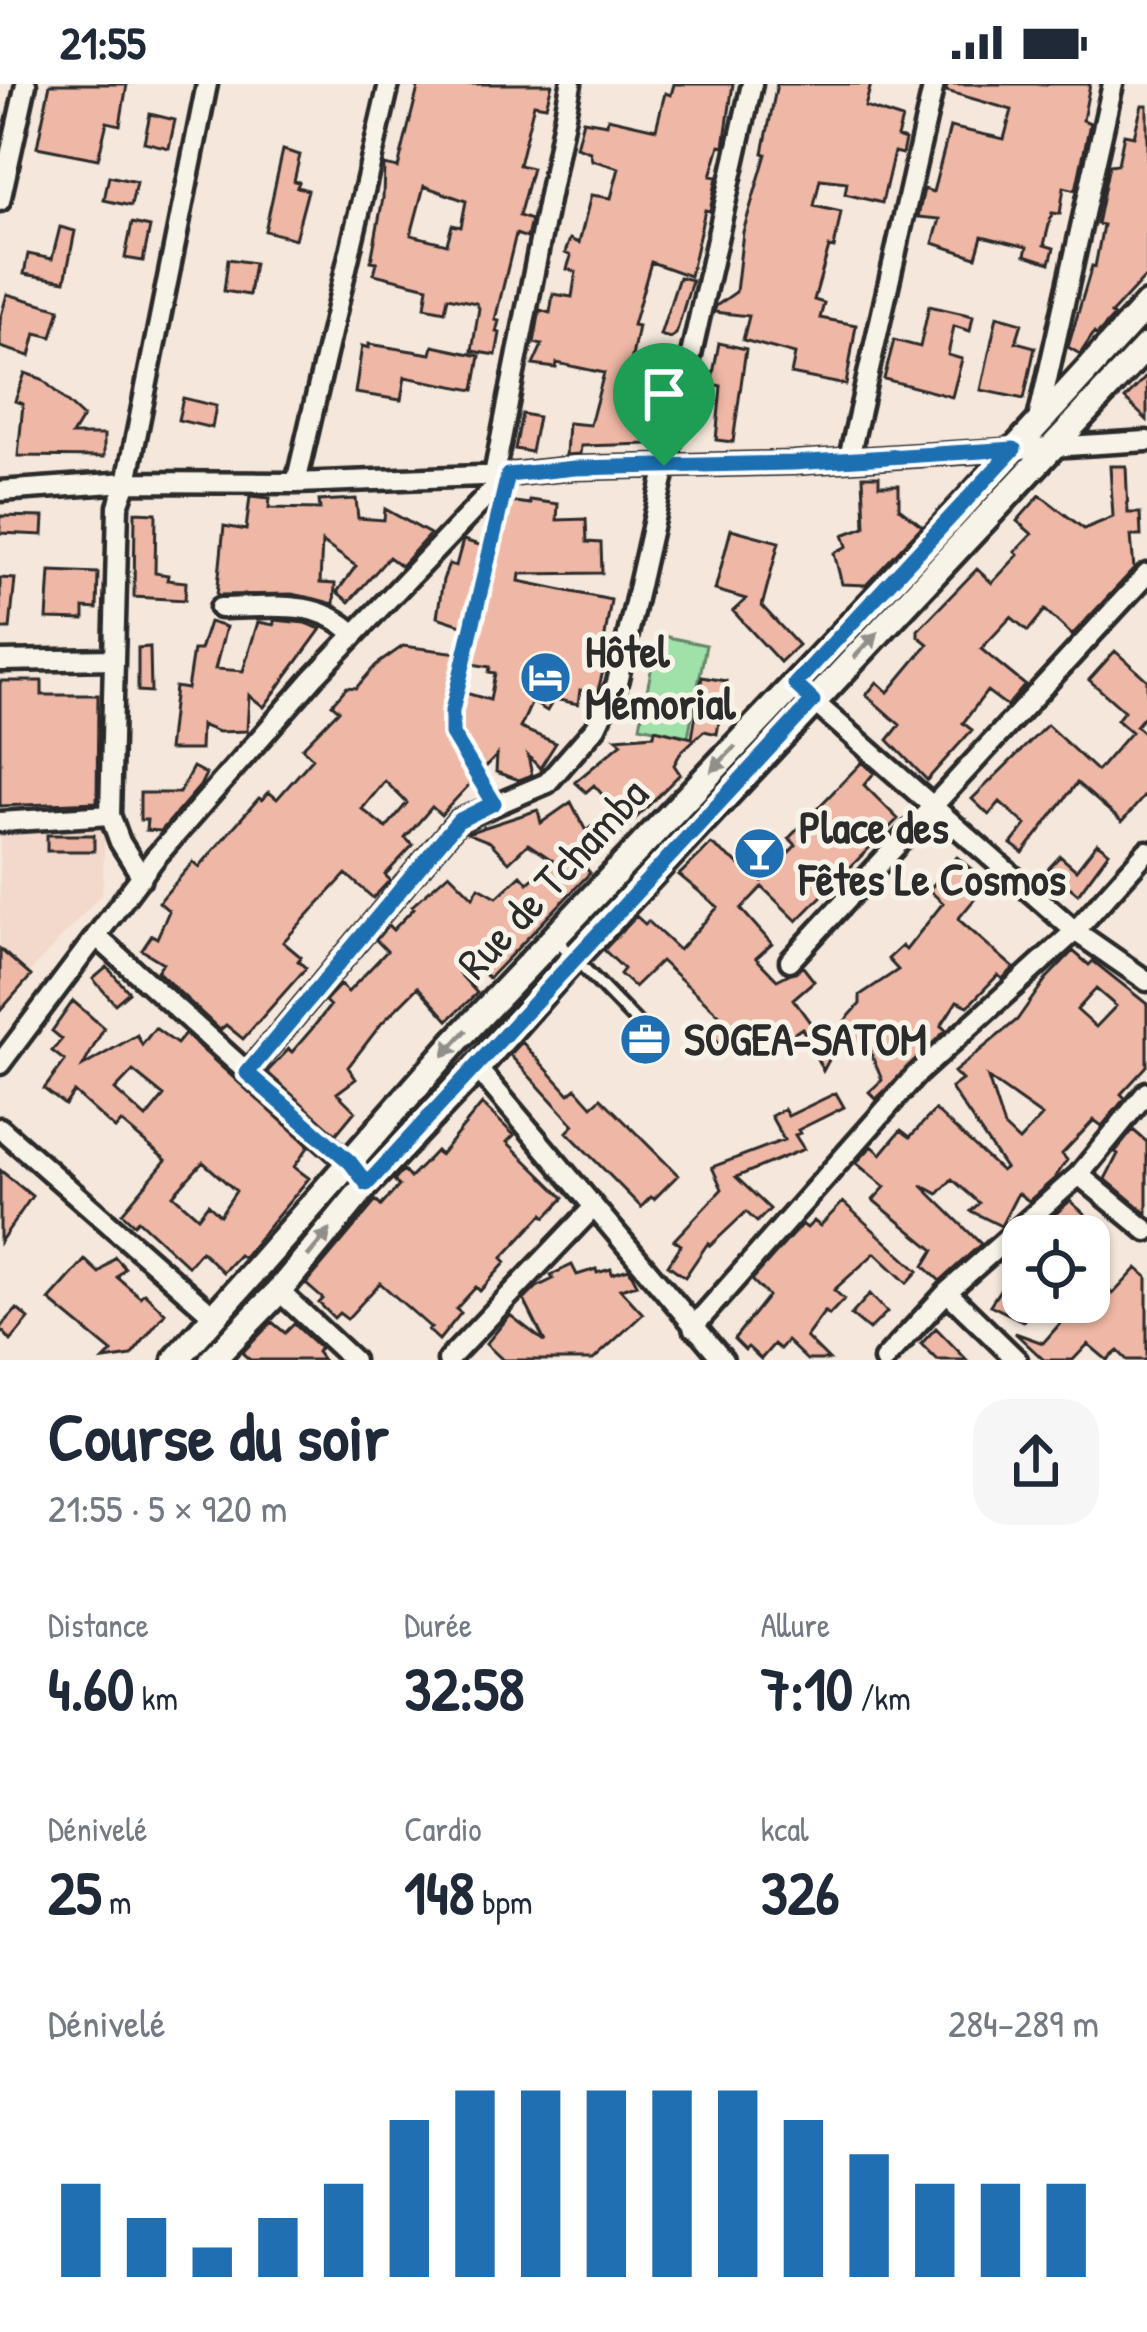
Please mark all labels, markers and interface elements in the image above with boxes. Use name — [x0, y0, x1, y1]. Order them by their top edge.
text: 21:55 — [60, 12, 146, 73]
pin — [613, 343, 715, 466]
icon: arrive — [631, 361, 697, 427]
place label: Hôtel Mémorial — [585, 620, 736, 733]
one-way arrow — [851, 631, 879, 660]
hotel icon: Hôtel Mémorial — [518, 649, 574, 705]
one-way arrow — [710, 744, 738, 773]
street label: Rue de Tchamba — [443, 764, 661, 991]
place label: Place des Fêtes Le Cosmos — [798, 796, 1066, 909]
bar icon: Place des Fêtes Le Cosmos — [732, 825, 788, 881]
place label: SOGEA-SATOM — [684, 1008, 927, 1069]
office icon: SOGEA-SATOM — [617, 1011, 673, 1067]
one-way arrow — [442, 1028, 469, 1057]
map controls — [1002, 1215, 1110, 1323]
button: locate — [1002, 1215, 1110, 1323]
one-way arrow — [306, 1227, 331, 1258]
text: Course du soir — [48, 1391, 389, 1481]
button: share — [973, 1399, 1099, 1525]
text: 21:55 · 5 × 920 m — [48, 1481, 287, 1534]
text: Distance — [48, 1603, 149, 1647]
text: Durée — [404, 1603, 472, 1647]
text: Allure — [761, 1603, 830, 1647]
text: 4.60 — [48, 1647, 134, 1729]
text: 32:58 — [404, 1647, 525, 1729]
text: 7:10 — [761, 1647, 853, 1729]
text: km — [134, 1676, 178, 1720]
text: /km — [853, 1676, 911, 1720]
text: Dénivelé — [48, 1807, 147, 1851]
text: Cardio — [404, 1807, 482, 1851]
text: kcal — [761, 1807, 809, 1851]
text: 25 — [48, 1851, 101, 1933]
text: 148 — [404, 1851, 475, 1933]
text: 326 — [761, 1851, 840, 1933]
text: m — [101, 1880, 132, 1924]
text: bpm — [475, 1880, 532, 1924]
text: Dénivelé — [48, 1996, 165, 2049]
text: 284–289 m — [948, 1996, 1099, 2049]

